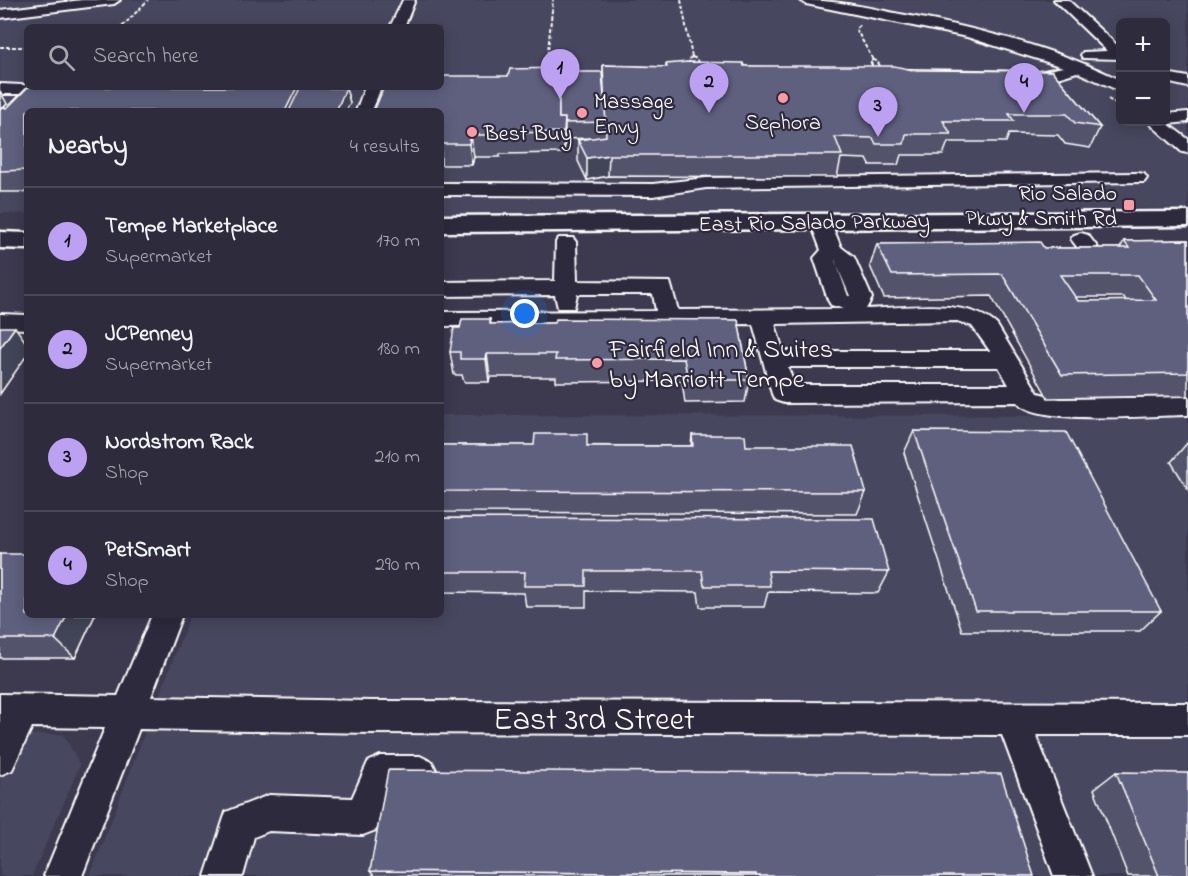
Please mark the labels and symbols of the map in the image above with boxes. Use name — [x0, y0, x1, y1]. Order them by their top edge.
pin: 1 — [540, 50, 580, 99]
pin: 2 — [690, 63, 728, 113]
pin: 4 — [1004, 63, 1044, 113]
place label: Massage Envy — [594, 87, 673, 145]
pin: 3 — [858, 88, 898, 137]
marker: Sephora — [776, 91, 790, 105]
marker: Massage Envy — [575, 106, 589, 120]
place label: Sephora — [745, 108, 821, 140]
place label: Best Buy — [483, 119, 572, 152]
marker: Best Buy — [465, 125, 479, 139]
place label: Rio Salado Pkwy & Smith Rd — [965, 179, 1117, 237]
marker: Rio Salado Pkwy & Smith Rd — [1122, 198, 1136, 212]
street label: East Rio Salado Parkway — [698, 206, 930, 243]
your location — [510, 299, 539, 328]
place label: Fairfield Inn & Suites by Marriott Tempe — [608, 332, 833, 400]
marker: Fairfield Inn & Suites by Marriott Tempe — [590, 356, 604, 370]
street label: East 3rd Street — [493, 698, 695, 745]

